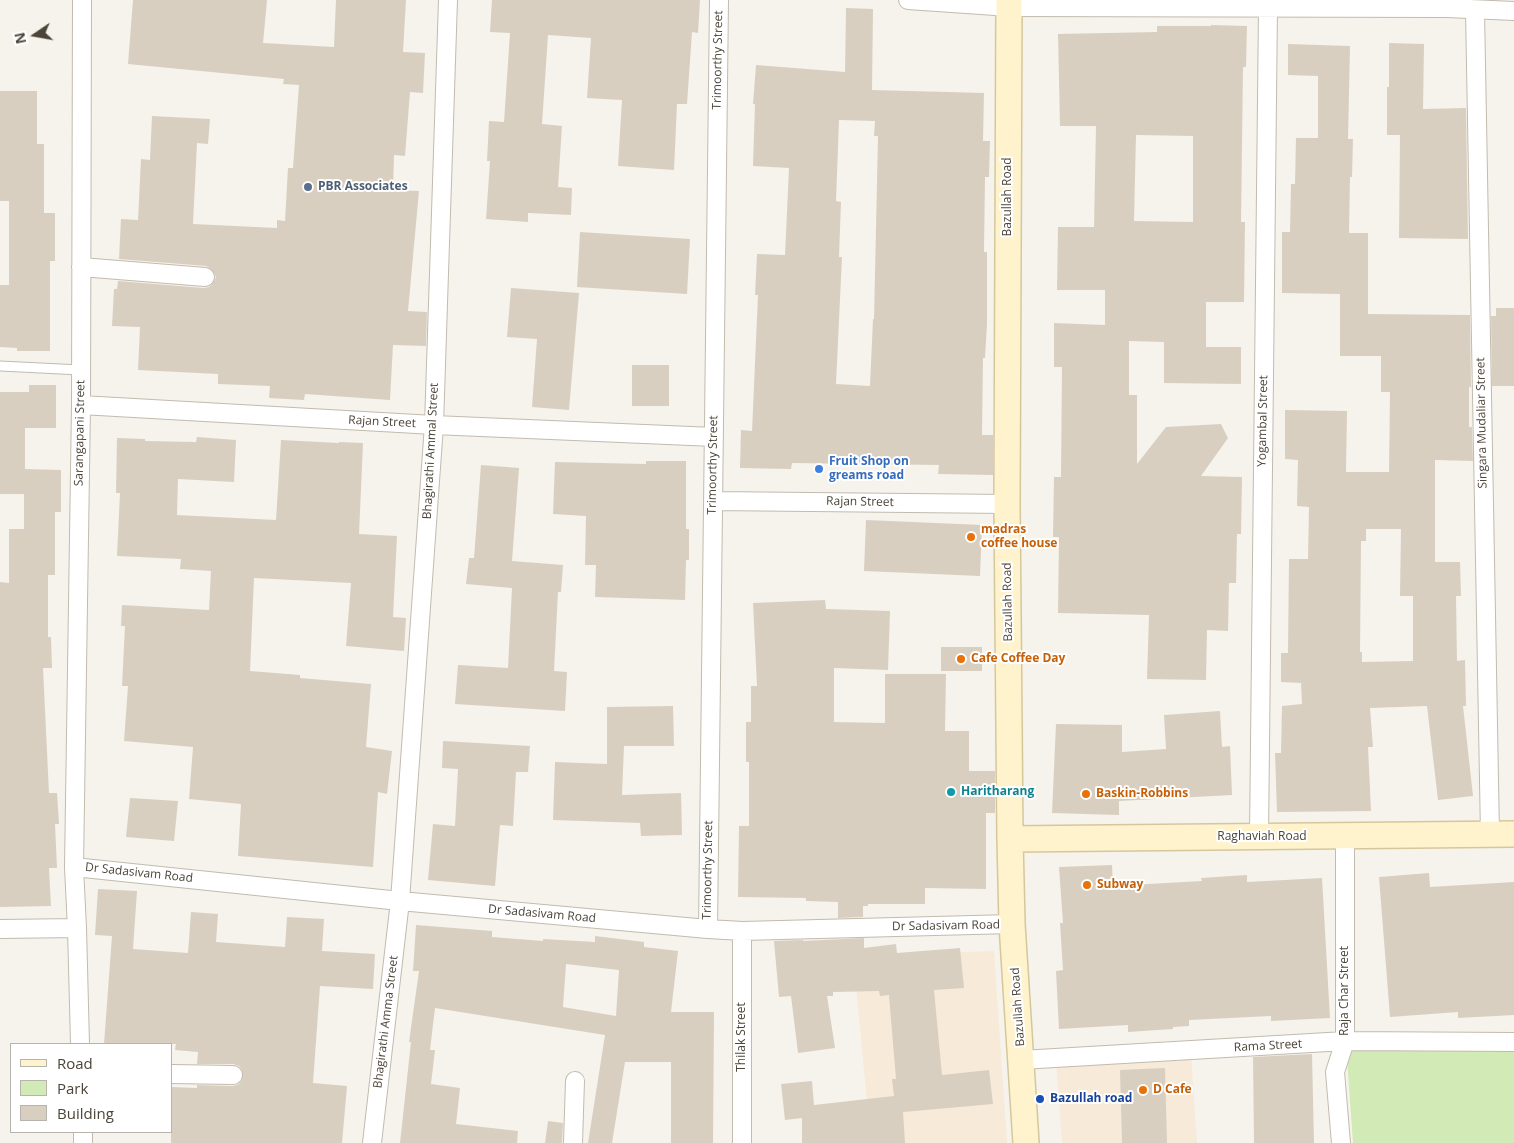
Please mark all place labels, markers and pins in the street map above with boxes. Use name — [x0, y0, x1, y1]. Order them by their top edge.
place label: PBR Associates — [318, 180, 408, 194]
marker: PBR Associates — [302, 181, 314, 193]
place label: Fruit Shop on greams road — [829, 455, 909, 483]
marker: Fruit Shop on greams road — [813, 463, 825, 475]
place label: madras coffee house — [981, 523, 1057, 551]
marker: madras coffee house — [965, 531, 977, 543]
place label: Cafe Coffee Day — [971, 652, 1065, 666]
marker: Cafe Coffee Day — [955, 653, 967, 665]
place label: Haritharang — [961, 785, 1034, 799]
marker: Haritharang — [945, 786, 957, 798]
place label: Baskin-Robbins — [1096, 787, 1188, 801]
marker: Baskin-Robbins — [1080, 788, 1092, 800]
place label: Subway — [1097, 878, 1143, 892]
marker: Subway — [1081, 879, 1093, 891]
place label: D Cafe — [1153, 1083, 1192, 1097]
marker: D Cafe — [1137, 1084, 1149, 1096]
place label: Bazullah road — [1050, 1092, 1132, 1106]
marker: Bazullah road — [1034, 1093, 1046, 1105]

